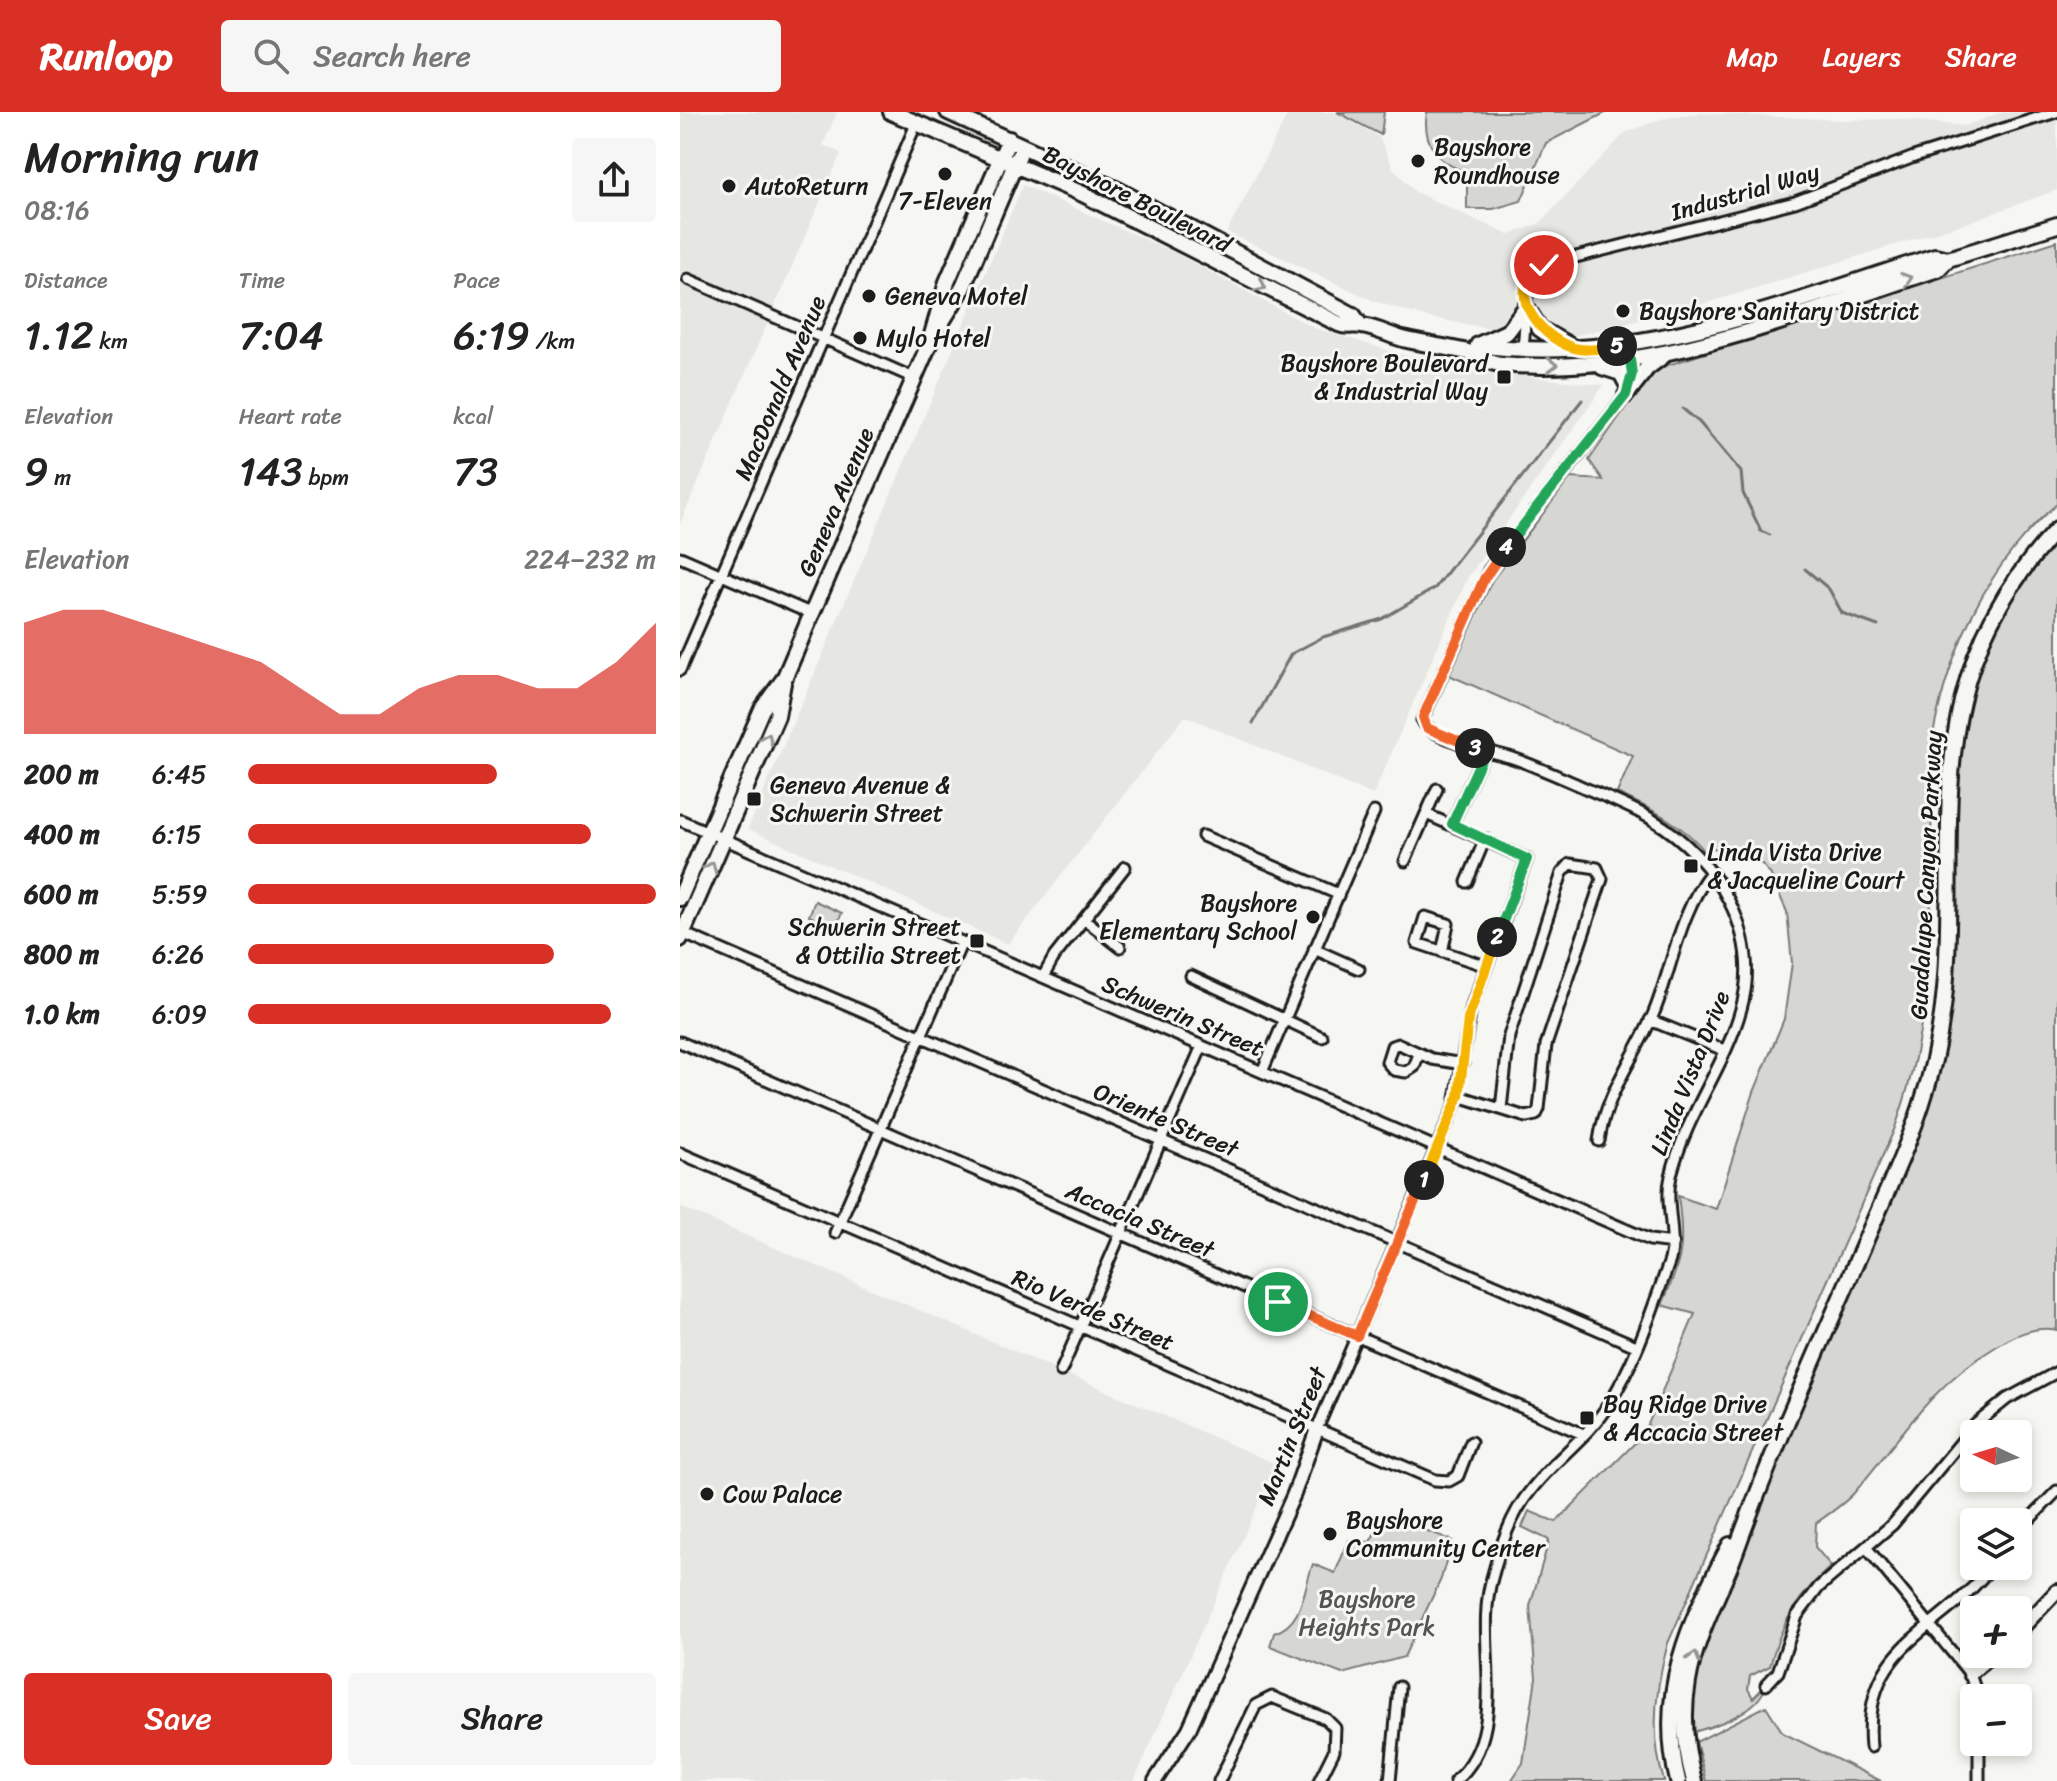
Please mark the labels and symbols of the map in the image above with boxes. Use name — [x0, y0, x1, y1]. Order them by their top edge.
place label: Bayshore Roundhouse — [1434, 126, 1560, 196]
street label: Bayshore Boulevard — [1035, 133, 1240, 265]
street label: Industrial Way — [1665, 151, 1825, 234]
marker: Bayshore Roundhouse — [1409, 152, 1427, 170]
place label: AutoReturn — [744, 165, 869, 207]
marker: 7-Eleven — [936, 165, 954, 183]
marker: AutoReturn — [720, 177, 738, 195]
place label: 7-Eleven — [898, 180, 992, 222]
pin — [1510, 231, 1578, 299]
one-way arrow — [1900, 273, 1914, 289]
place label: Geneva Motel — [885, 275, 1029, 317]
one-way arrow — [1252, 277, 1267, 292]
marker: Geneva Motel — [860, 287, 878, 305]
street label: MacDonald Avenue — [722, 288, 838, 487]
place label: Bayshore Sanitary District — [1639, 290, 1919, 332]
marker: Bayshore Sanitary District — [1614, 302, 1632, 320]
place label: Mylo Hotel — [876, 317, 992, 359]
pin: 5 — [1597, 326, 1637, 366]
marker: Mylo Hotel — [851, 329, 869, 347]
place label: Bayshore Boulevard & Industrial Way — [1281, 342, 1489, 412]
one-way arrow — [1546, 357, 1559, 374]
marker: Bayshore Boulevard & Industrial Way — [1495, 368, 1513, 386]
street label: Geneva Avenue — [786, 420, 886, 583]
pin: 4 — [1486, 527, 1526, 567]
pin: 3 — [1455, 728, 1495, 768]
street label: Guadalupe Canyon Parkway — [1897, 729, 1955, 1021]
one-way arrow — [758, 732, 774, 746]
place label: Geneva Avenue & Schwerin Street — [770, 764, 950, 834]
marker: Geneva Avenue & Schwerin Street — [745, 790, 763, 808]
place label: Linda Vista Drive & Jacqueline Court — [1707, 831, 1905, 901]
marker: Linda Vista Drive & Jacqueline Court — [1682, 857, 1700, 875]
one-way arrow — [702, 861, 718, 875]
place label: Bayshore Elementary School — [1099, 882, 1298, 952]
place label: Schwerin Street & Ottilia Street — [788, 906, 961, 976]
marker: Bayshore Elementary School — [1304, 908, 1322, 926]
pin: 2 — [1477, 917, 1517, 957]
marker: Schwerin Street & Ottilia Street — [968, 932, 986, 950]
street label: Schwerin Street — [1095, 963, 1271, 1069]
street label: Linda Vista Drive — [1638, 984, 1742, 1162]
street label: Oriente Street — [1087, 1070, 1247, 1170]
pin: 1 — [1404, 1160, 1444, 1200]
street label: Accacia Street — [1058, 1169, 1222, 1271]
street label: Rio Verde Street — [1005, 1257, 1181, 1363]
pin — [1244, 1268, 1312, 1336]
street label: Martin Street — [1245, 1359, 1339, 1512]
place label: Bay Ridge Drive & Accacia Street — [1603, 1383, 1784, 1453]
marker: Bay Ridge Drive & Accacia Street — [1578, 1409, 1596, 1427]
north arrow — [1960, 1420, 2032, 1492]
place label: Cow Palace — [723, 1473, 842, 1515]
marker: Cow Palace — [698, 1485, 716, 1503]
place label: Bayshore Community Center — [1346, 1499, 1547, 1569]
marker: Bayshore Community Center — [1321, 1525, 1339, 1543]
park label: Bayshore Heights Park — [1299, 1578, 1435, 1648]
one-way arrow — [1685, 1651, 1701, 1665]

